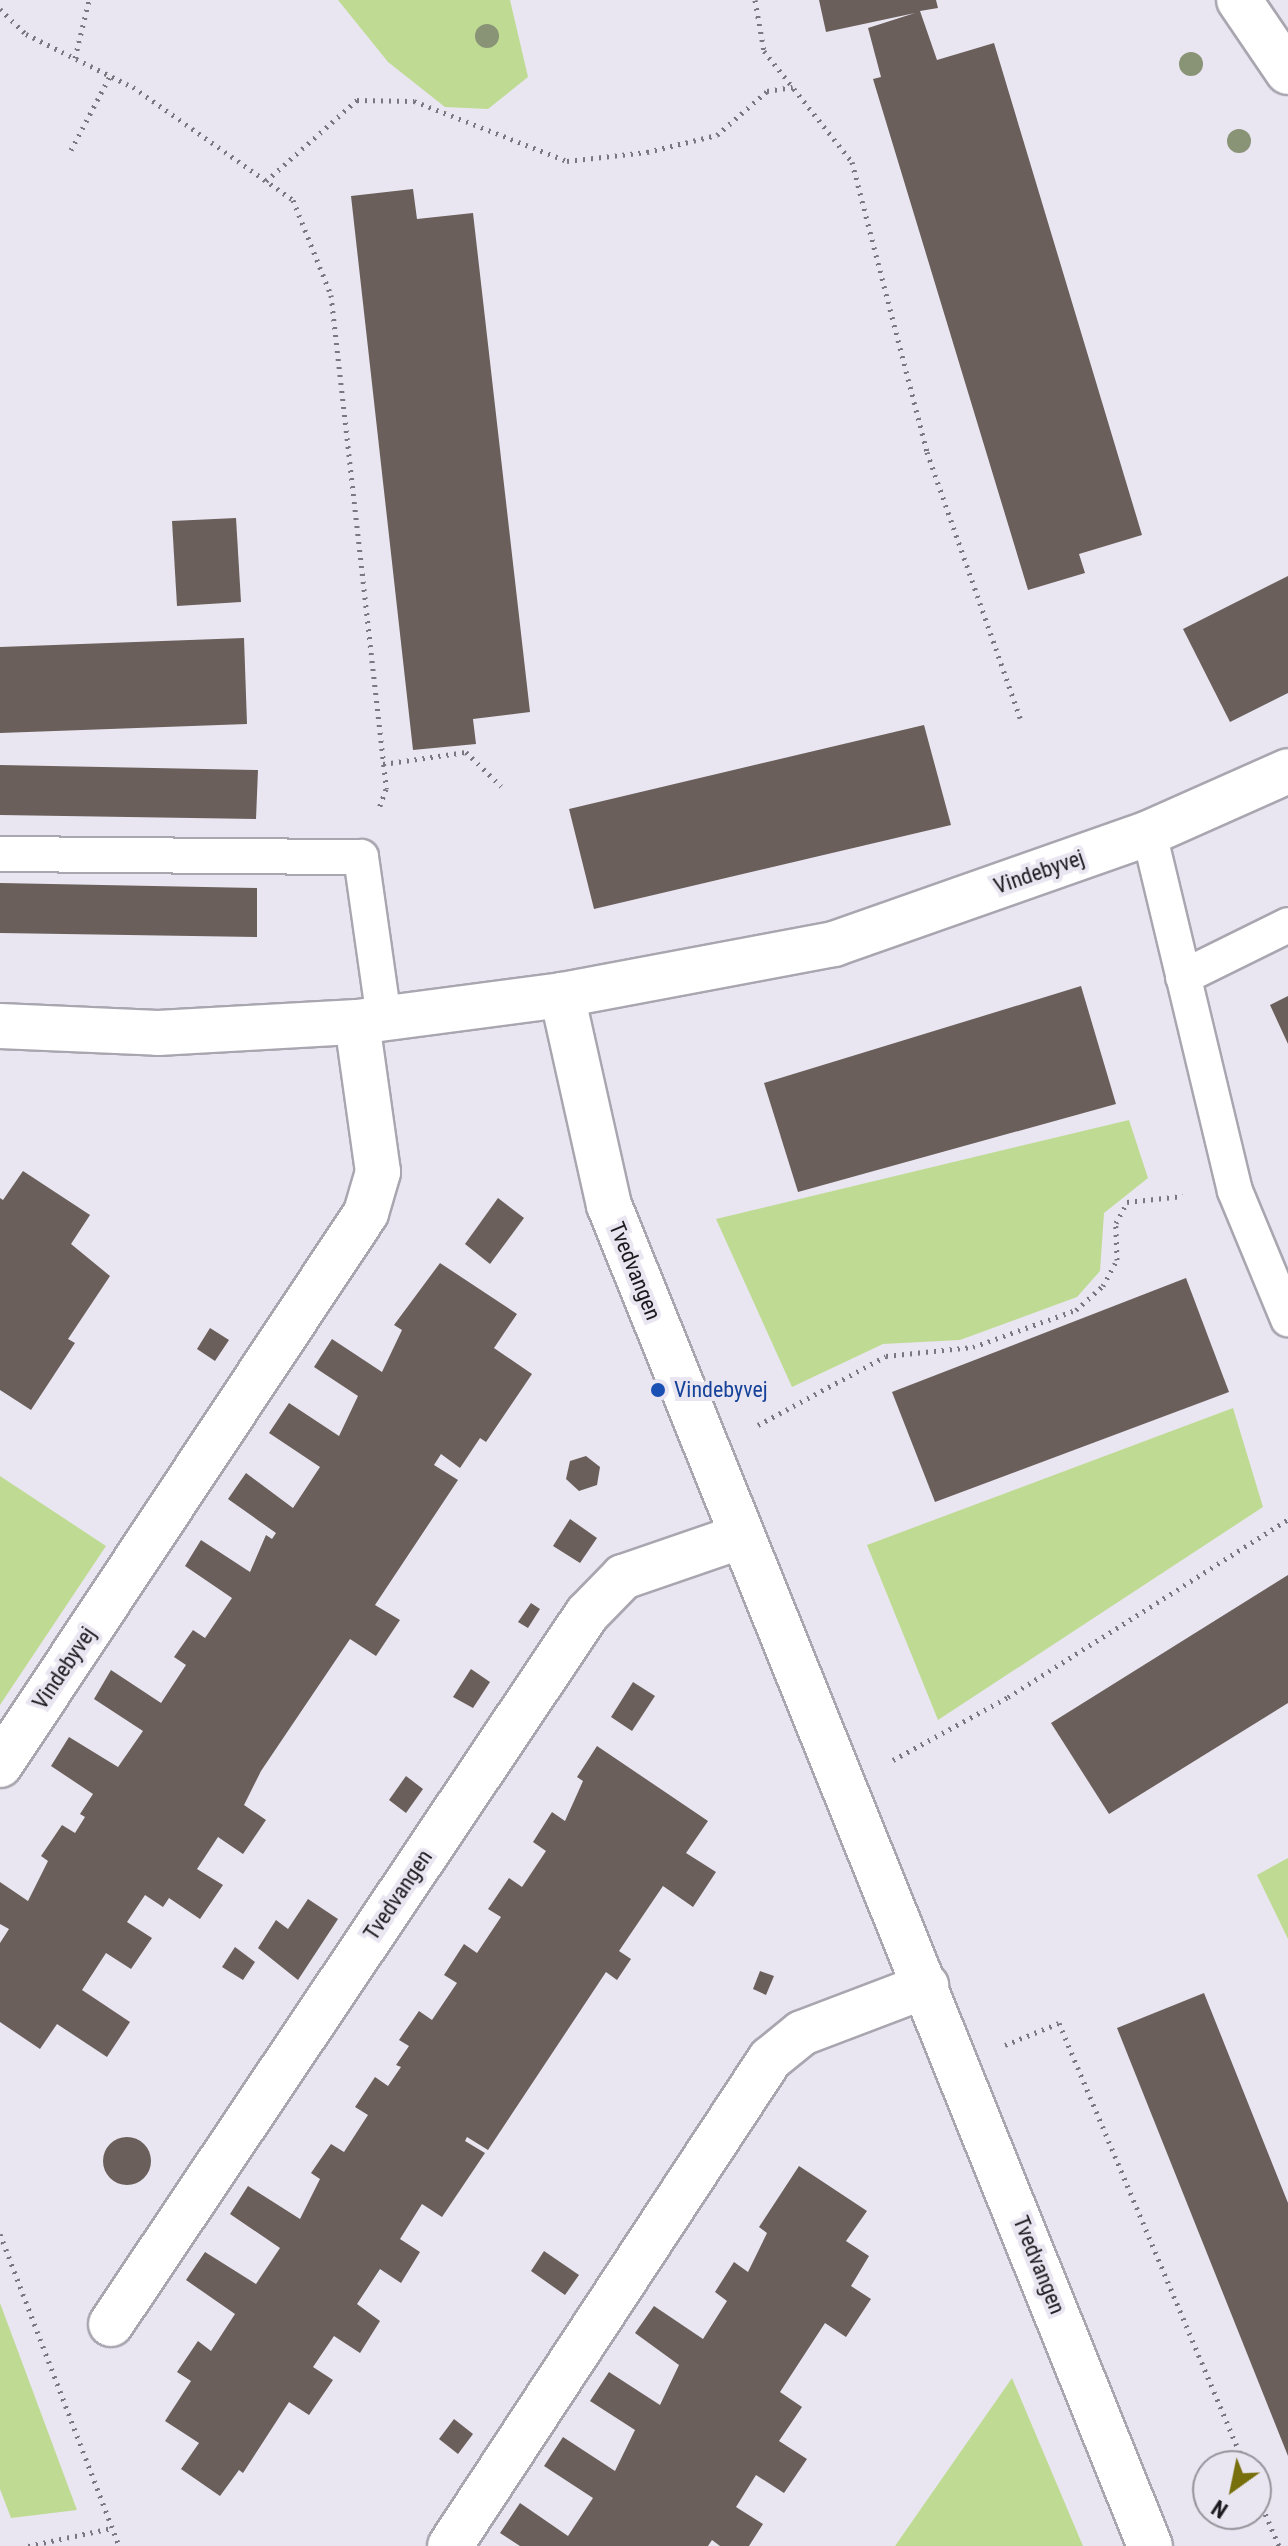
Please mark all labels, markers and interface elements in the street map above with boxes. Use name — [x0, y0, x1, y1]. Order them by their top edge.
street label: Vindebyvej — [990, 844, 1088, 900]
street label: Tvedvangen — [603, 1218, 667, 1324]
place label: Vindebyvej — [674, 1377, 768, 1403]
marker: Vindebyvej — [649, 1381, 667, 1399]
street label: Vindebyvej — [27, 1622, 101, 1714]
street label: Tvedvangen — [358, 1845, 438, 1945]
street label: Tvedvangen — [1007, 2212, 1071, 2318]
north arrow — [1192, 2450, 1272, 2530]
text: N — [1207, 2495, 1232, 2523]

